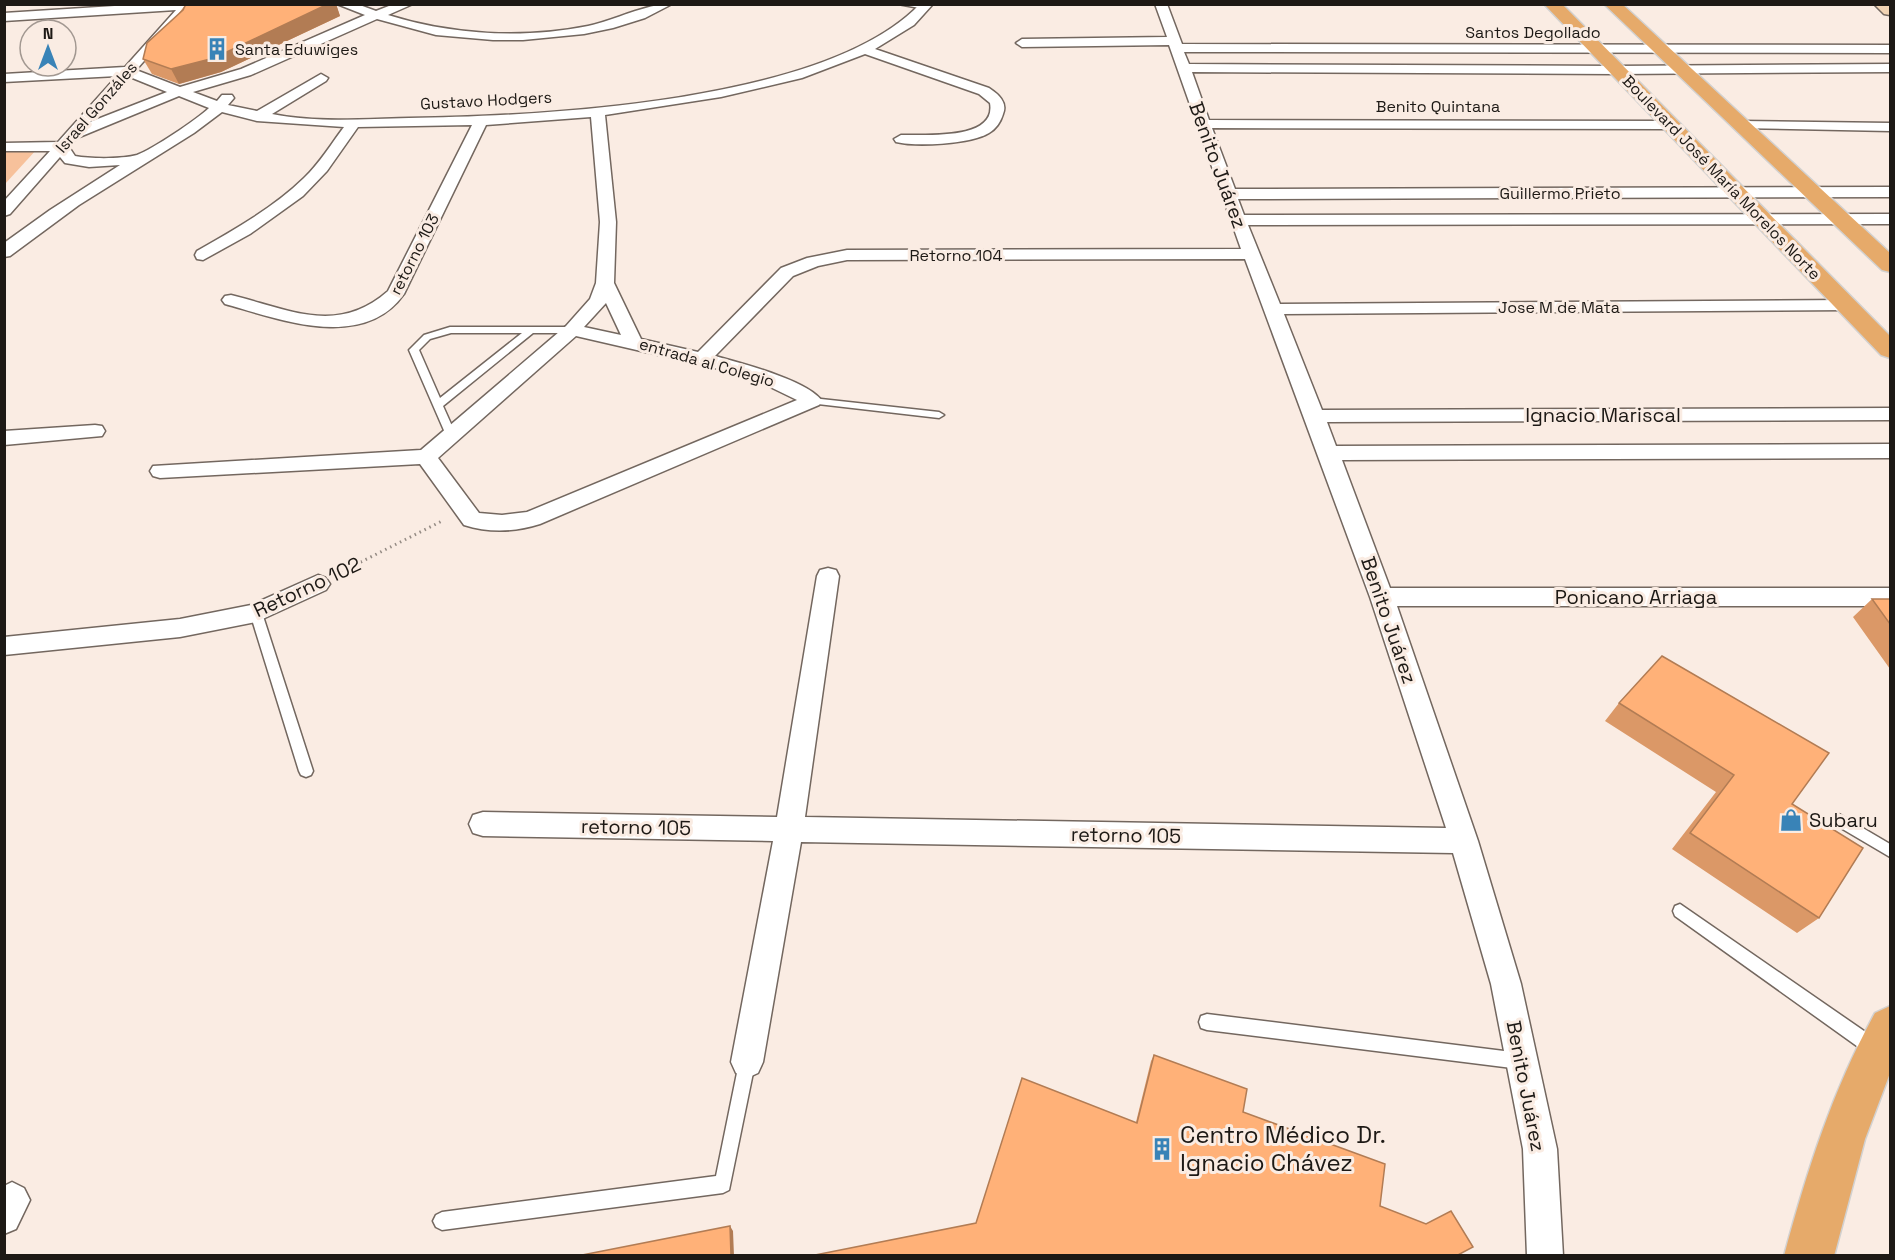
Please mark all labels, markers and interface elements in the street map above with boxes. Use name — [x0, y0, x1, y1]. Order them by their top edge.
north arrow — [18, 18, 78, 78]
street label: Santos Degollado — [1465, 22, 1601, 43]
text: N — [43, 23, 53, 44]
building icon: Santa Eduwiges — [204, 36, 230, 62]
place label: Santa Eduwiges — [235, 39, 358, 60]
street label: Israel Gonzáles — [51, 57, 142, 157]
street label: Boulevard José María Morelos Norte — [1618, 71, 1825, 284]
street label: Gustavo Hodgers — [420, 87, 552, 114]
street label: Benito Quintana — [1376, 96, 1500, 117]
street label: Benito Juárez — [1183, 98, 1253, 232]
street label: Guillermo Prieto — [1499, 183, 1621, 204]
street label: retorno 103 — [385, 210, 444, 298]
street label: Retorno 104 — [910, 245, 1003, 266]
street label: Jose M de Mata — [1498, 297, 1620, 318]
street label: entrada al Colegio — [637, 333, 777, 392]
street label: Ignacio Mariscal — [1525, 402, 1681, 428]
street label: Retorno 102 — [249, 551, 365, 623]
street label: Benito Juárez — [1355, 553, 1423, 687]
street label: Ponicano Arriaga — [1555, 584, 1717, 610]
shop icon: Subaru — [1778, 807, 1804, 833]
place label: Subaru — [1809, 807, 1878, 833]
street label: retorno 105 — [581, 813, 691, 841]
street label: retorno 105 — [1071, 821, 1181, 849]
street label: Benito Juárez — [1501, 1018, 1551, 1154]
place label: Centro Médico Dr. Ignacio Chávez — [1180, 1119, 1386, 1178]
building icon: Centro Médico Dr. Ignacio Chávez — [1149, 1136, 1175, 1162]

